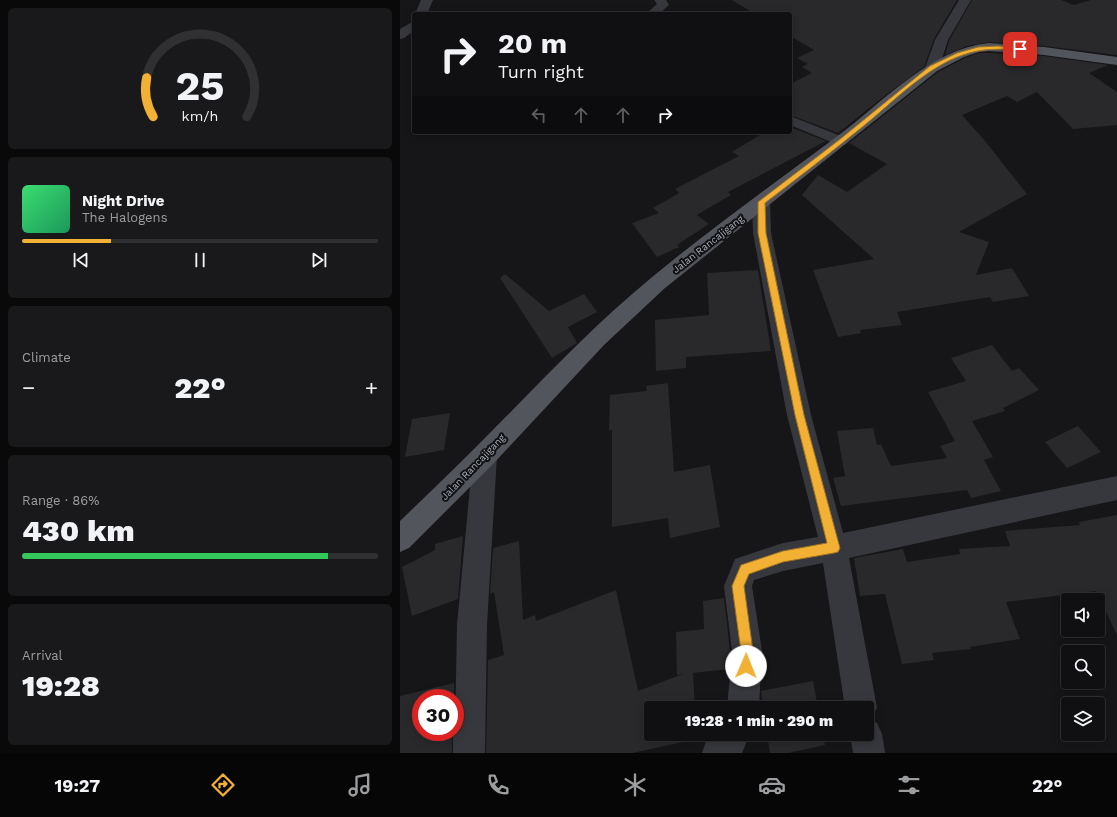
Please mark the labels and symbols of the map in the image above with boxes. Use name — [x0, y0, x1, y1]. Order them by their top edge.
pin — [1003, 32, 1037, 66]
street label: Jalan Rancajigang — [670, 212, 746, 275]
street label: Jalan Rancajigang — [439, 431, 508, 502]
position arrow — [725, 645, 767, 687]
speed limit sign: 30 — [412, 689, 464, 741]

